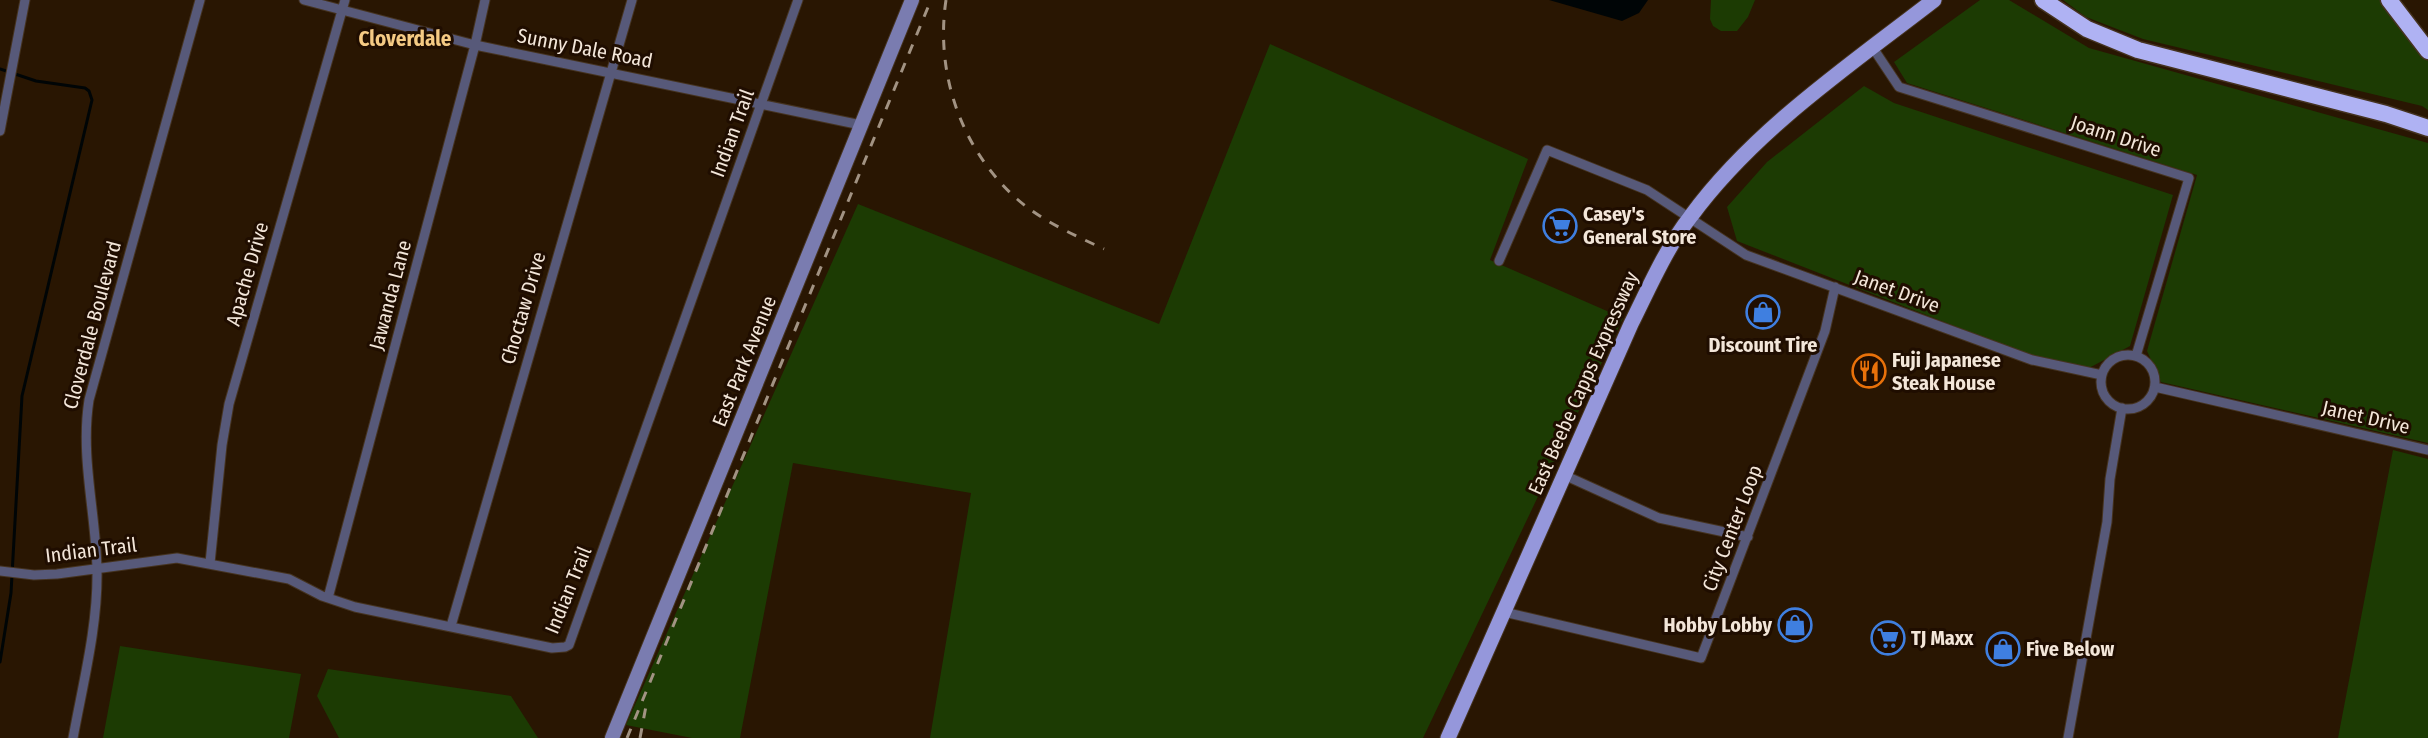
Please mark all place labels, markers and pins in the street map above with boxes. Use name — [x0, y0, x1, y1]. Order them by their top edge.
place label: Casey's General Store — [1583, 202, 1696, 249]
supermarket icon: Casey's General Store — [1542, 208, 1578, 244]
shop icon: Discount Tire — [1745, 294, 1781, 330]
place label: Discount Tire — [1709, 333, 1817, 357]
place label: Fuji Japanese Steak House — [1892, 348, 2001, 395]
restaurant icon: Fuji Japanese Steak House — [1851, 353, 1887, 389]
shop icon: Hobby Lobby — [1777, 607, 1813, 643]
place label: Hobby Lobby — [1663, 613, 1772, 637]
supermarket icon: TJ Maxx — [1870, 620, 1906, 656]
place label: TJ Maxx — [1911, 626, 1974, 650]
shop icon: Five Below — [1985, 631, 2021, 667]
place label: Five Below — [2026, 637, 2114, 661]

